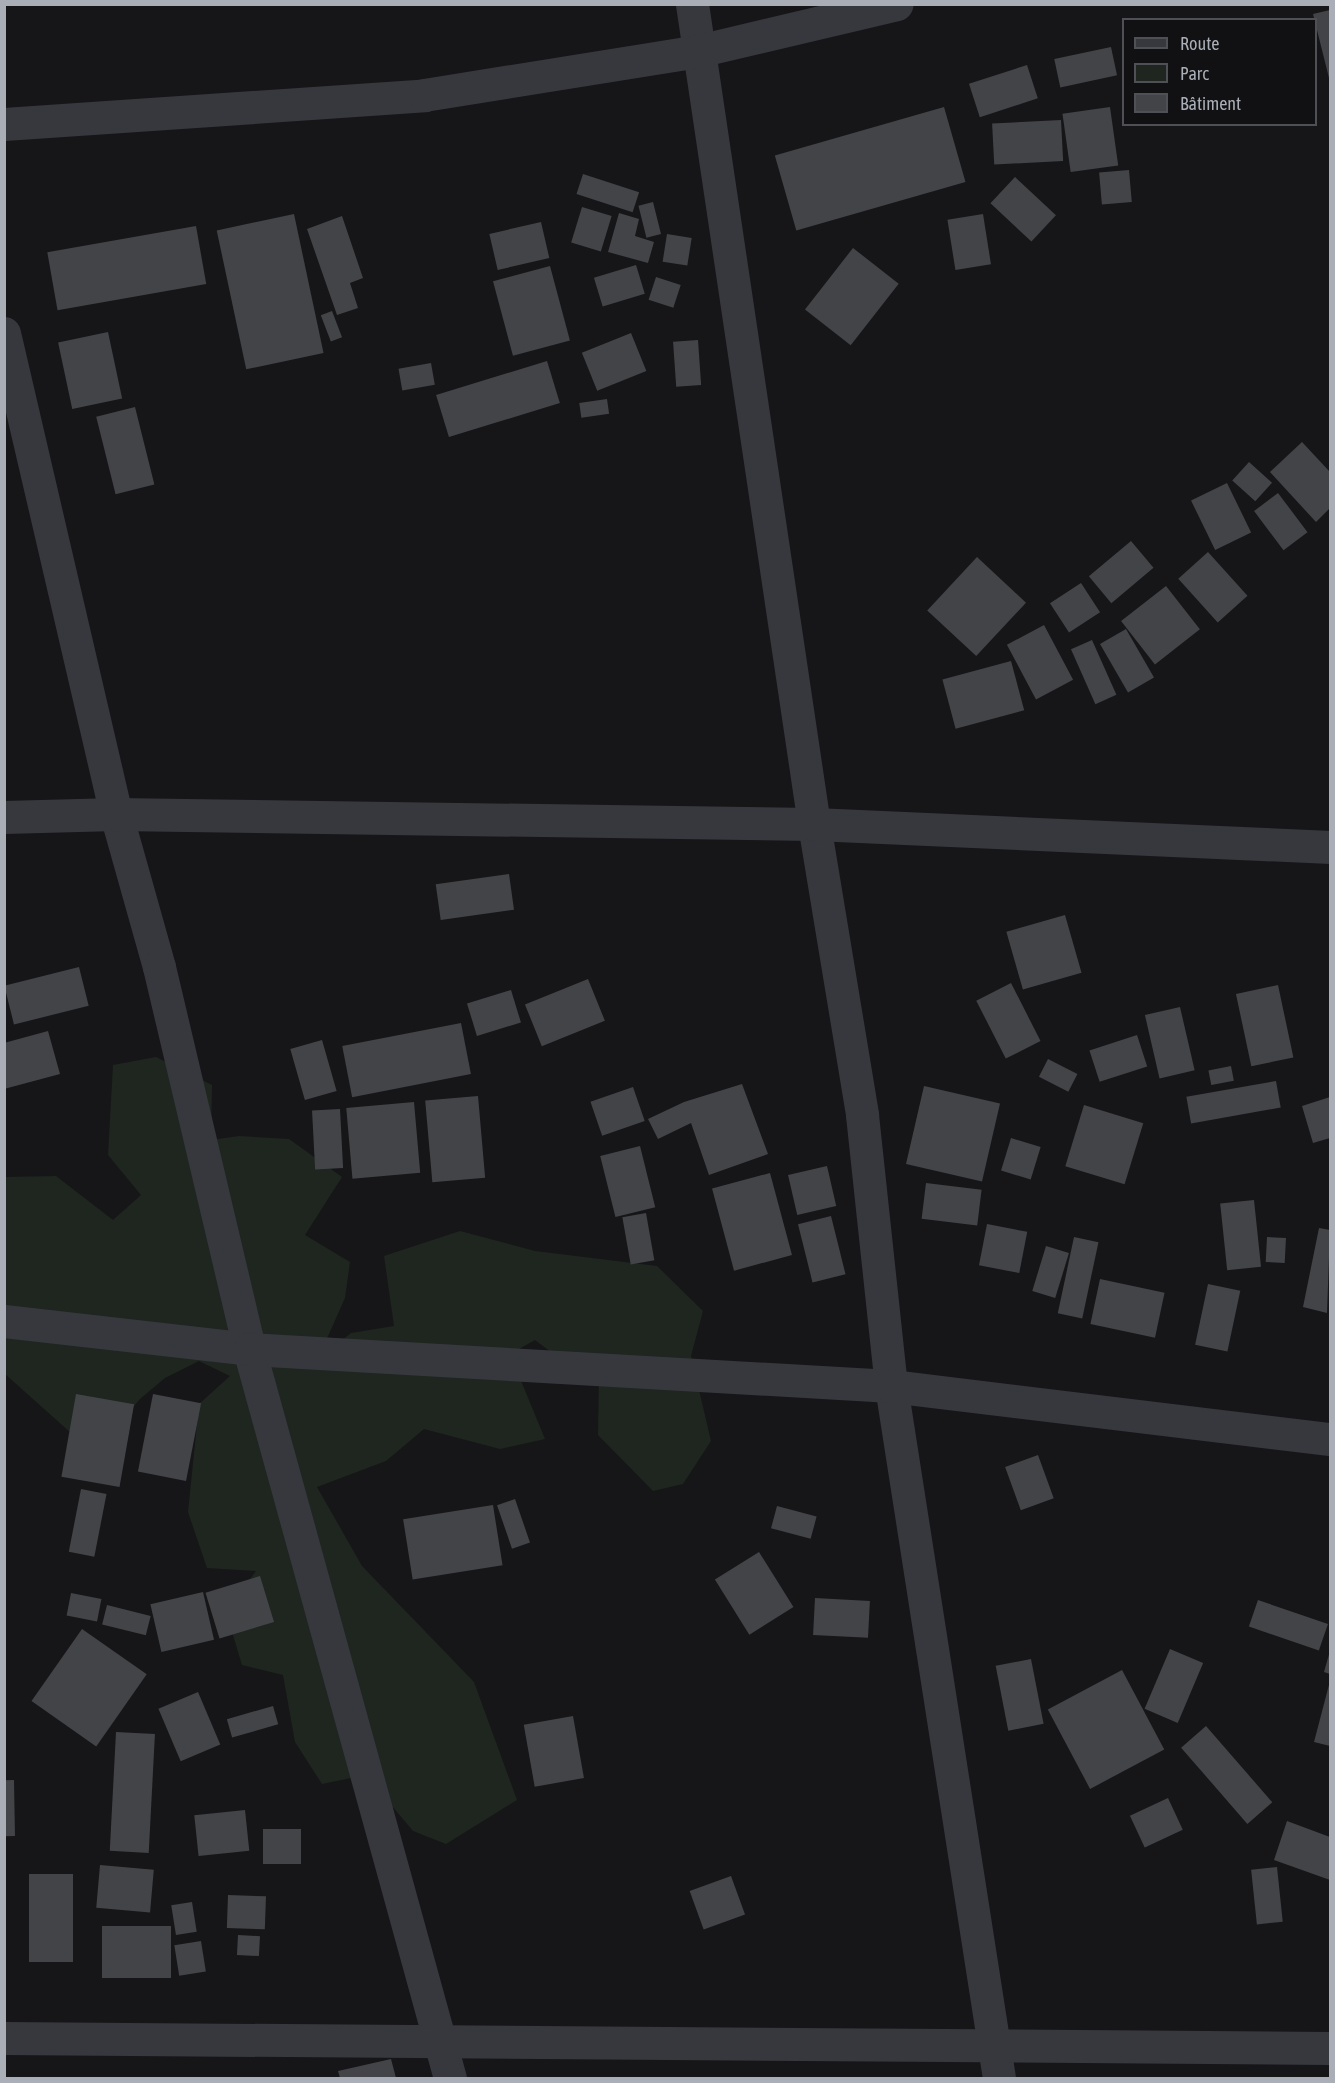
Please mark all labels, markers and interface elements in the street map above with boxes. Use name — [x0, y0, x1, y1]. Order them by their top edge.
legend — [1122, 18, 1317, 126]
text: Route — [1180, 33, 1219, 54]
text: Parc — [1180, 63, 1209, 84]
text: Bâtiment — [1180, 93, 1241, 114]

